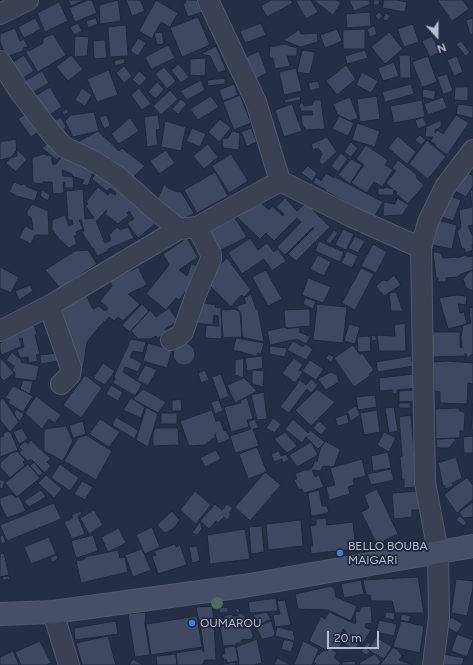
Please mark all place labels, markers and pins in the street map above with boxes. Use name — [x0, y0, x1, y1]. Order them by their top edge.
place label: BELLO BOUBA MAIGARI — [348, 539, 428, 567]
marker: BELLO BOUBA MAIGARI — [335, 548, 345, 558]
place label: OUMAROU — [200, 616, 261, 630]
marker: OUMAROU — [187, 618, 197, 628]

